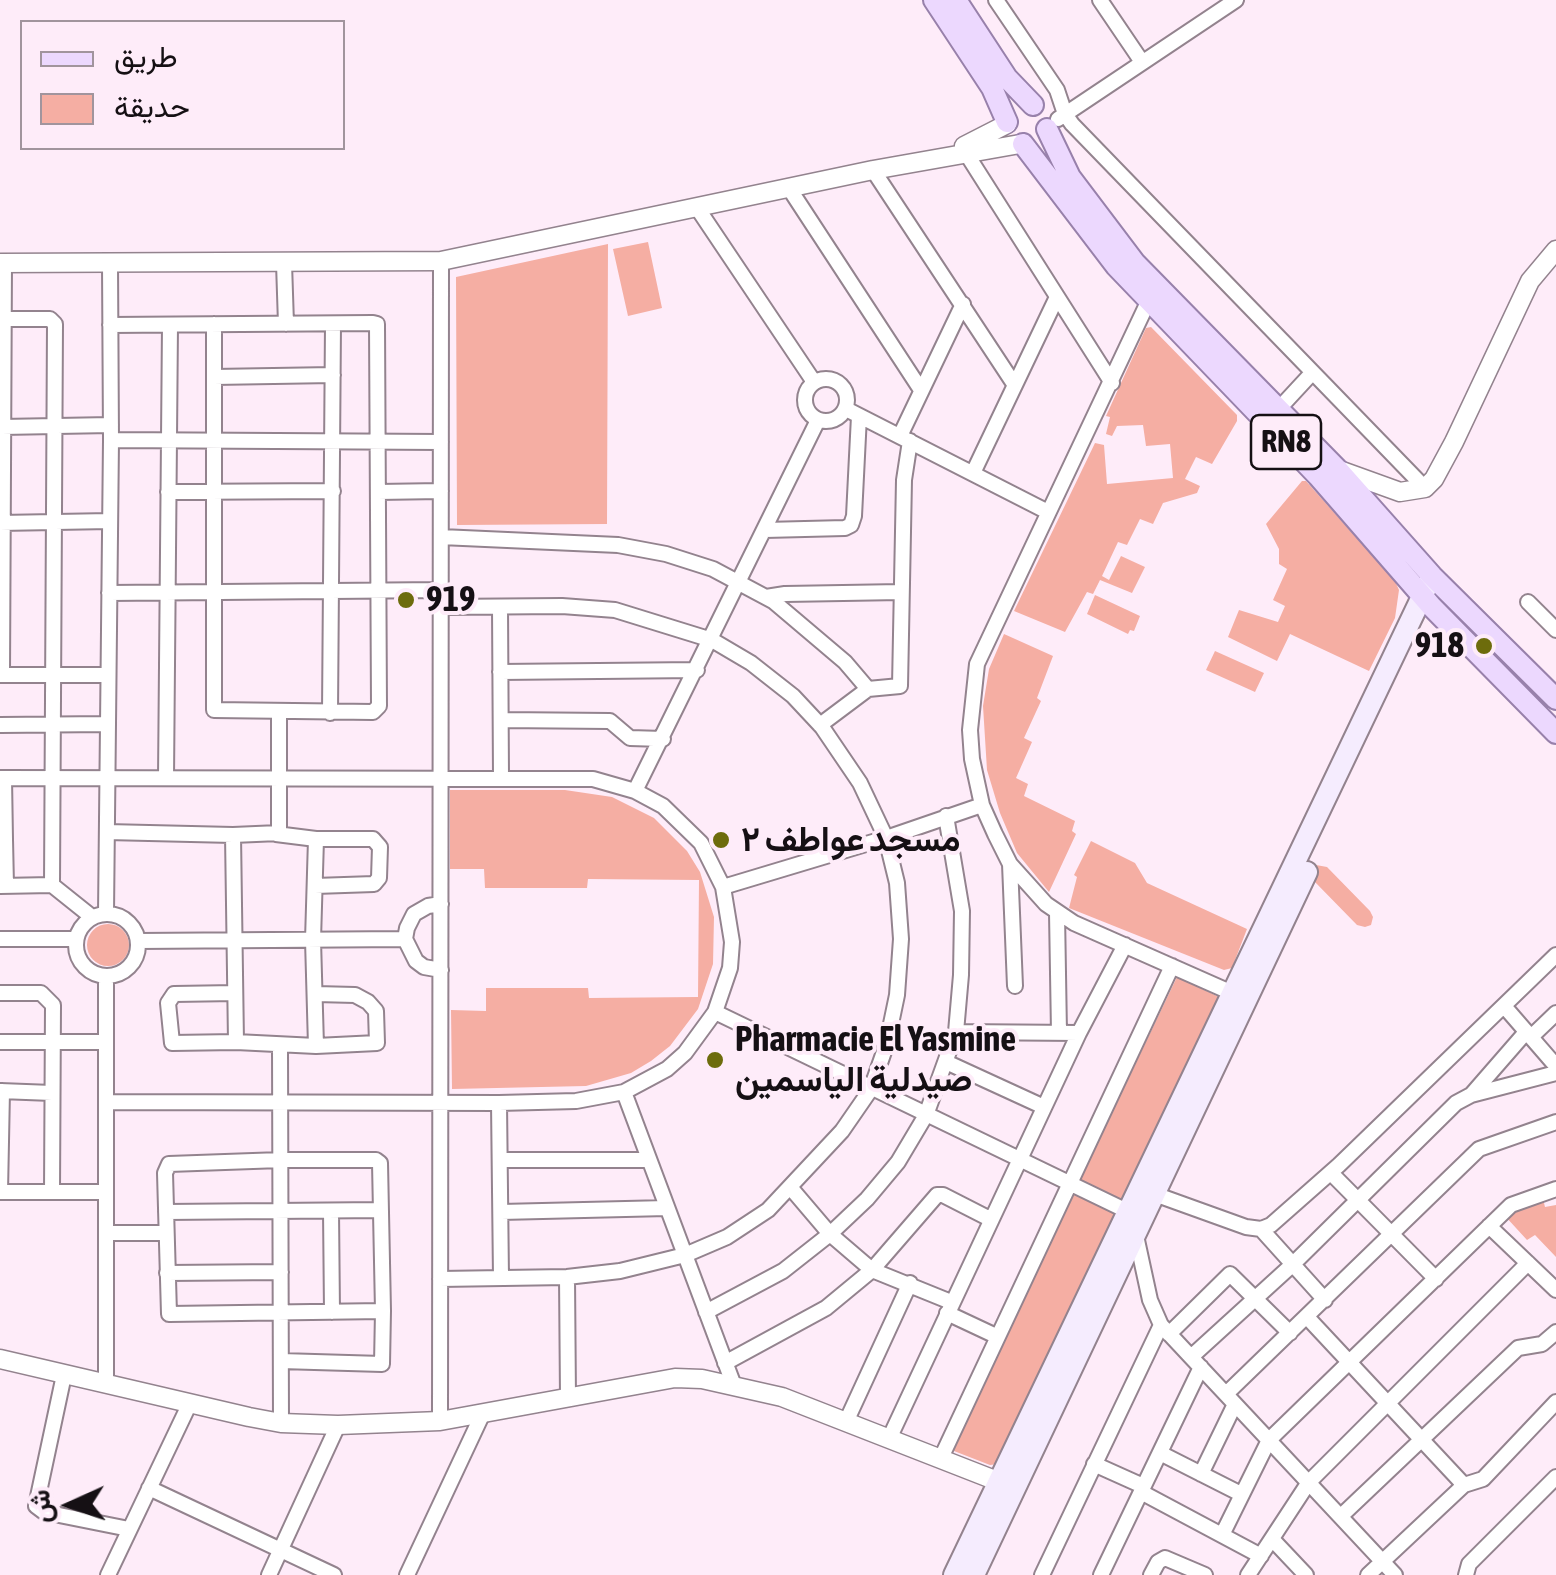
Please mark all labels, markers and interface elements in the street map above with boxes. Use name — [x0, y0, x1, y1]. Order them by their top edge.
legend — [20, 20, 345, 150]
text: طريق — [114, 39, 178, 73]
text: حديقة — [114, 89, 190, 123]
road number: RN8 — [1251, 415, 1321, 469]
place label: 919 — [426, 579, 475, 621]
marker: 919 — [395, 589, 417, 611]
place label: 918 — [1415, 625, 1464, 667]
marker: 918 — [1473, 635, 1495, 657]
place label: مسجد عواطف ٢ — [741, 819, 960, 861]
marker: مسجد عواطف ٢ — [710, 829, 732, 851]
place label: Pharmacie El Yasmine صيدلية الياسمين — [735, 1019, 1016, 1101]
marker: Pharmacie El Yasmine صيدلية الياسمين — [704, 1049, 726, 1071]
north arrow — [20, 1455, 120, 1555]
text: ش — [23, 1489, 57, 1524]

